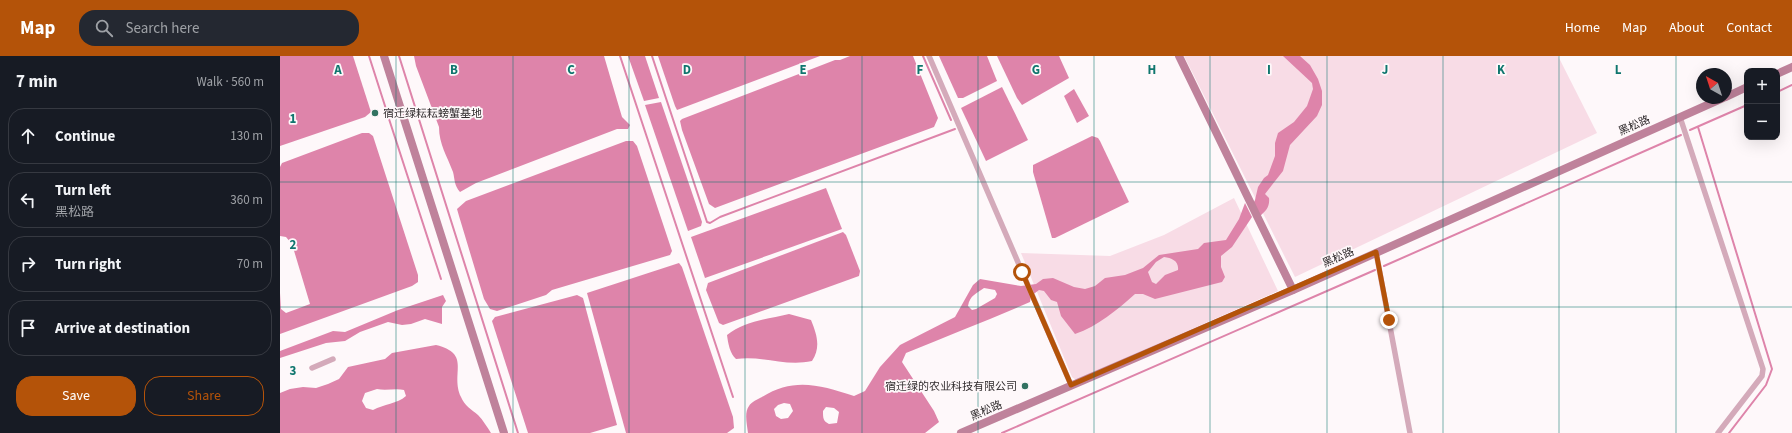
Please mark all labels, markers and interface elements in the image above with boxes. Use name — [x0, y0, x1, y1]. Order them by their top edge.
search box — [79, 10, 359, 46]
text: Map — [20, 15, 55, 42]
icon: search — [93, 17, 115, 39]
text: Search here — [125, 18, 199, 39]
text: Home — [1565, 18, 1600, 38]
text: Map — [1622, 18, 1647, 38]
text: About — [1669, 18, 1704, 38]
text: Contact — [1726, 18, 1772, 38]
text: A — [333, 61, 342, 79]
text: B — [450, 61, 458, 79]
text: C — [567, 61, 575, 79]
text: D — [683, 61, 691, 79]
text: E — [799, 61, 807, 79]
text: F — [917, 61, 924, 79]
text: G — [1032, 61, 1040, 79]
text: H — [1148, 61, 1156, 79]
text: I — [1267, 61, 1271, 79]
text: J — [1382, 61, 1388, 79]
text: K — [1497, 61, 1506, 79]
text: L — [1615, 61, 1622, 79]
north arrow — [1696, 68, 1732, 104]
map controls — [1744, 68, 1780, 140]
button: + — [1744, 68, 1780, 104]
text: 7 min — [16, 70, 57, 94]
text: Walk · 560 m — [196, 73, 264, 91]
button: − — [1744, 104, 1780, 140]
place label: 宿迁绿耘耘螃蟹基地 — [383, 106, 482, 121]
marker: 宿迁绿耘耘螃蟹基地 — [370, 108, 380, 118]
text: 1 — [290, 110, 297, 128]
street label: 黑松路 — [1616, 112, 1652, 139]
icon: ahead — [17, 125, 39, 147]
text: Continue — [55, 126, 115, 147]
text: 130 m — [230, 127, 263, 145]
text: Turn left — [55, 180, 111, 201]
icon: left — [17, 189, 39, 211]
text: 360 m — [230, 191, 263, 209]
text: 黑松路 — [55, 203, 94, 221]
text: 2 — [290, 236, 297, 254]
street label: 黑松路 — [1320, 244, 1356, 271]
icon: right — [17, 253, 39, 275]
text: Turn right — [55, 254, 121, 275]
text: 70 m — [237, 255, 263, 273]
route start — [1013, 263, 1031, 281]
route end — [1380, 311, 1398, 329]
icon: arrive — [17, 317, 39, 339]
text: Arrive at destination — [55, 318, 190, 339]
text: 3 — [290, 362, 297, 380]
button: Save — [16, 376, 136, 416]
button: Share — [144, 376, 264, 416]
place label: 宿迁绿的农业科技有限公司 — [885, 379, 1017, 394]
marker: 宿迁绿的农业科技有限公司 — [1020, 381, 1030, 391]
street label: 黑松路 — [968, 397, 1004, 424]

